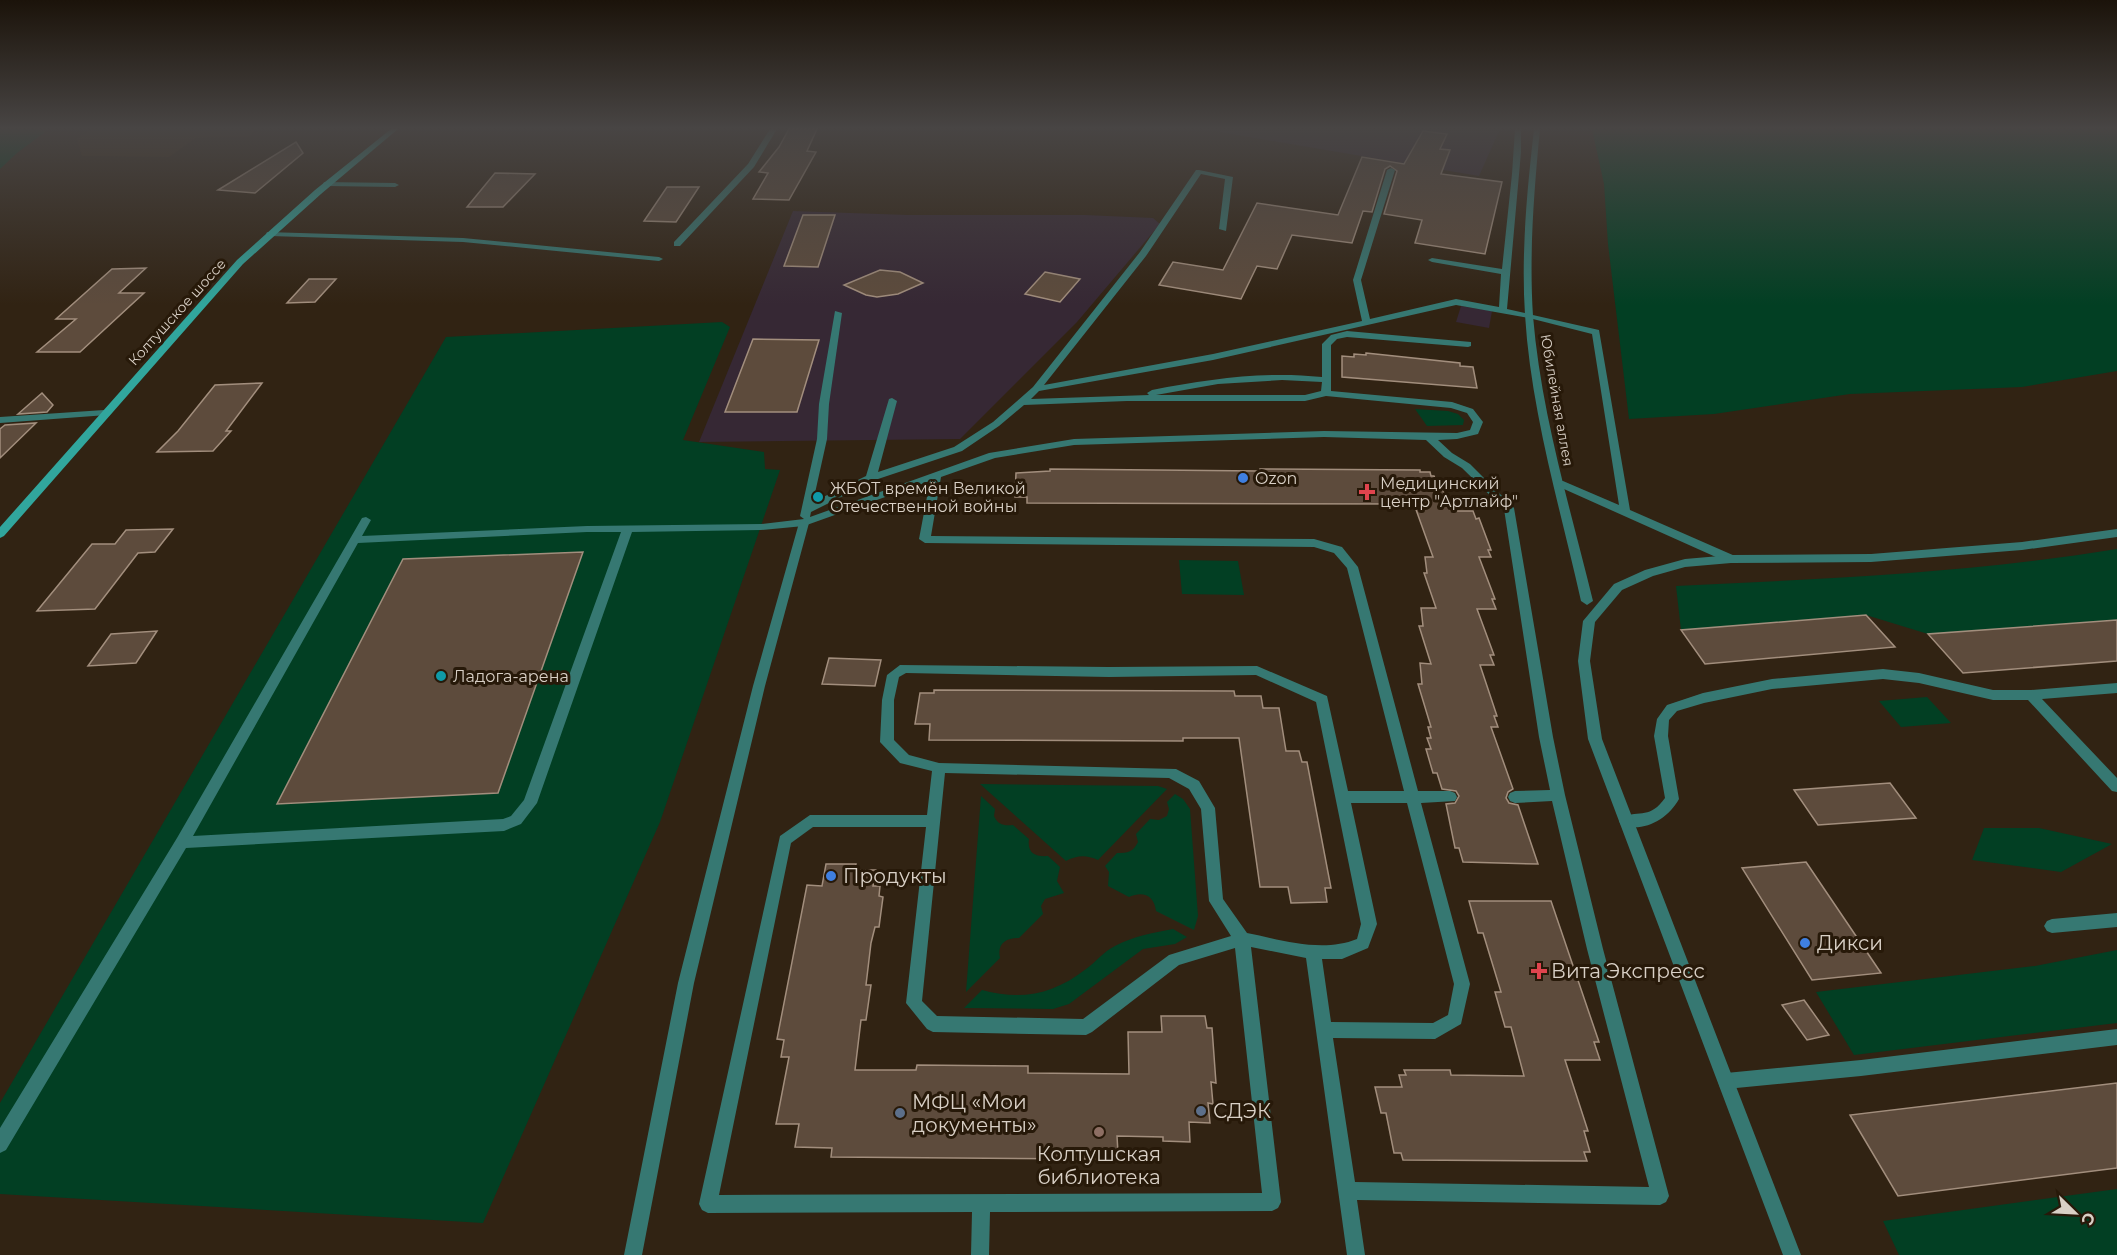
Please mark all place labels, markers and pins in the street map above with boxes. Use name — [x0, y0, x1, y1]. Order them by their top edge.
place label: Ozon — [1255, 469, 1297, 488]
marker: Ozon — [1236, 471, 1250, 485]
place label: Медицинский центр "Артлайф" — [1380, 474, 1518, 511]
place label: ЖБОТ времён Великой Отечественной войны — [830, 479, 1026, 516]
marker: Медицинский центр "Артлайф" — [1358, 483, 1376, 501]
marker: ЖБОТ времён Великой Отечественной войны — [811, 490, 825, 504]
place label: Ладога-арена — [453, 667, 569, 686]
marker: Ладога-арена — [434, 669, 448, 683]
place label: Продукты — [843, 864, 947, 888]
marker: Продукты — [824, 869, 838, 883]
place label: Дикси — [1817, 931, 1883, 955]
marker: Дикси — [1798, 936, 1812, 950]
place label: Вита Экспресс — [1551, 959, 1705, 983]
marker: Вита Экспресс — [1532, 964, 1546, 978]
place label: МФЦ «Мои документы» — [912, 1090, 1036, 1137]
place label: СДЭК — [1213, 1099, 1271, 1123]
marker: СДЭК — [1194, 1104, 1208, 1118]
marker: МФЦ «Мои документы» — [893, 1106, 907, 1120]
marker: Колтушская библиотека — [1092, 1125, 1106, 1139]
place label: Колтушская библиотека — [1037, 1142, 1161, 1189]

